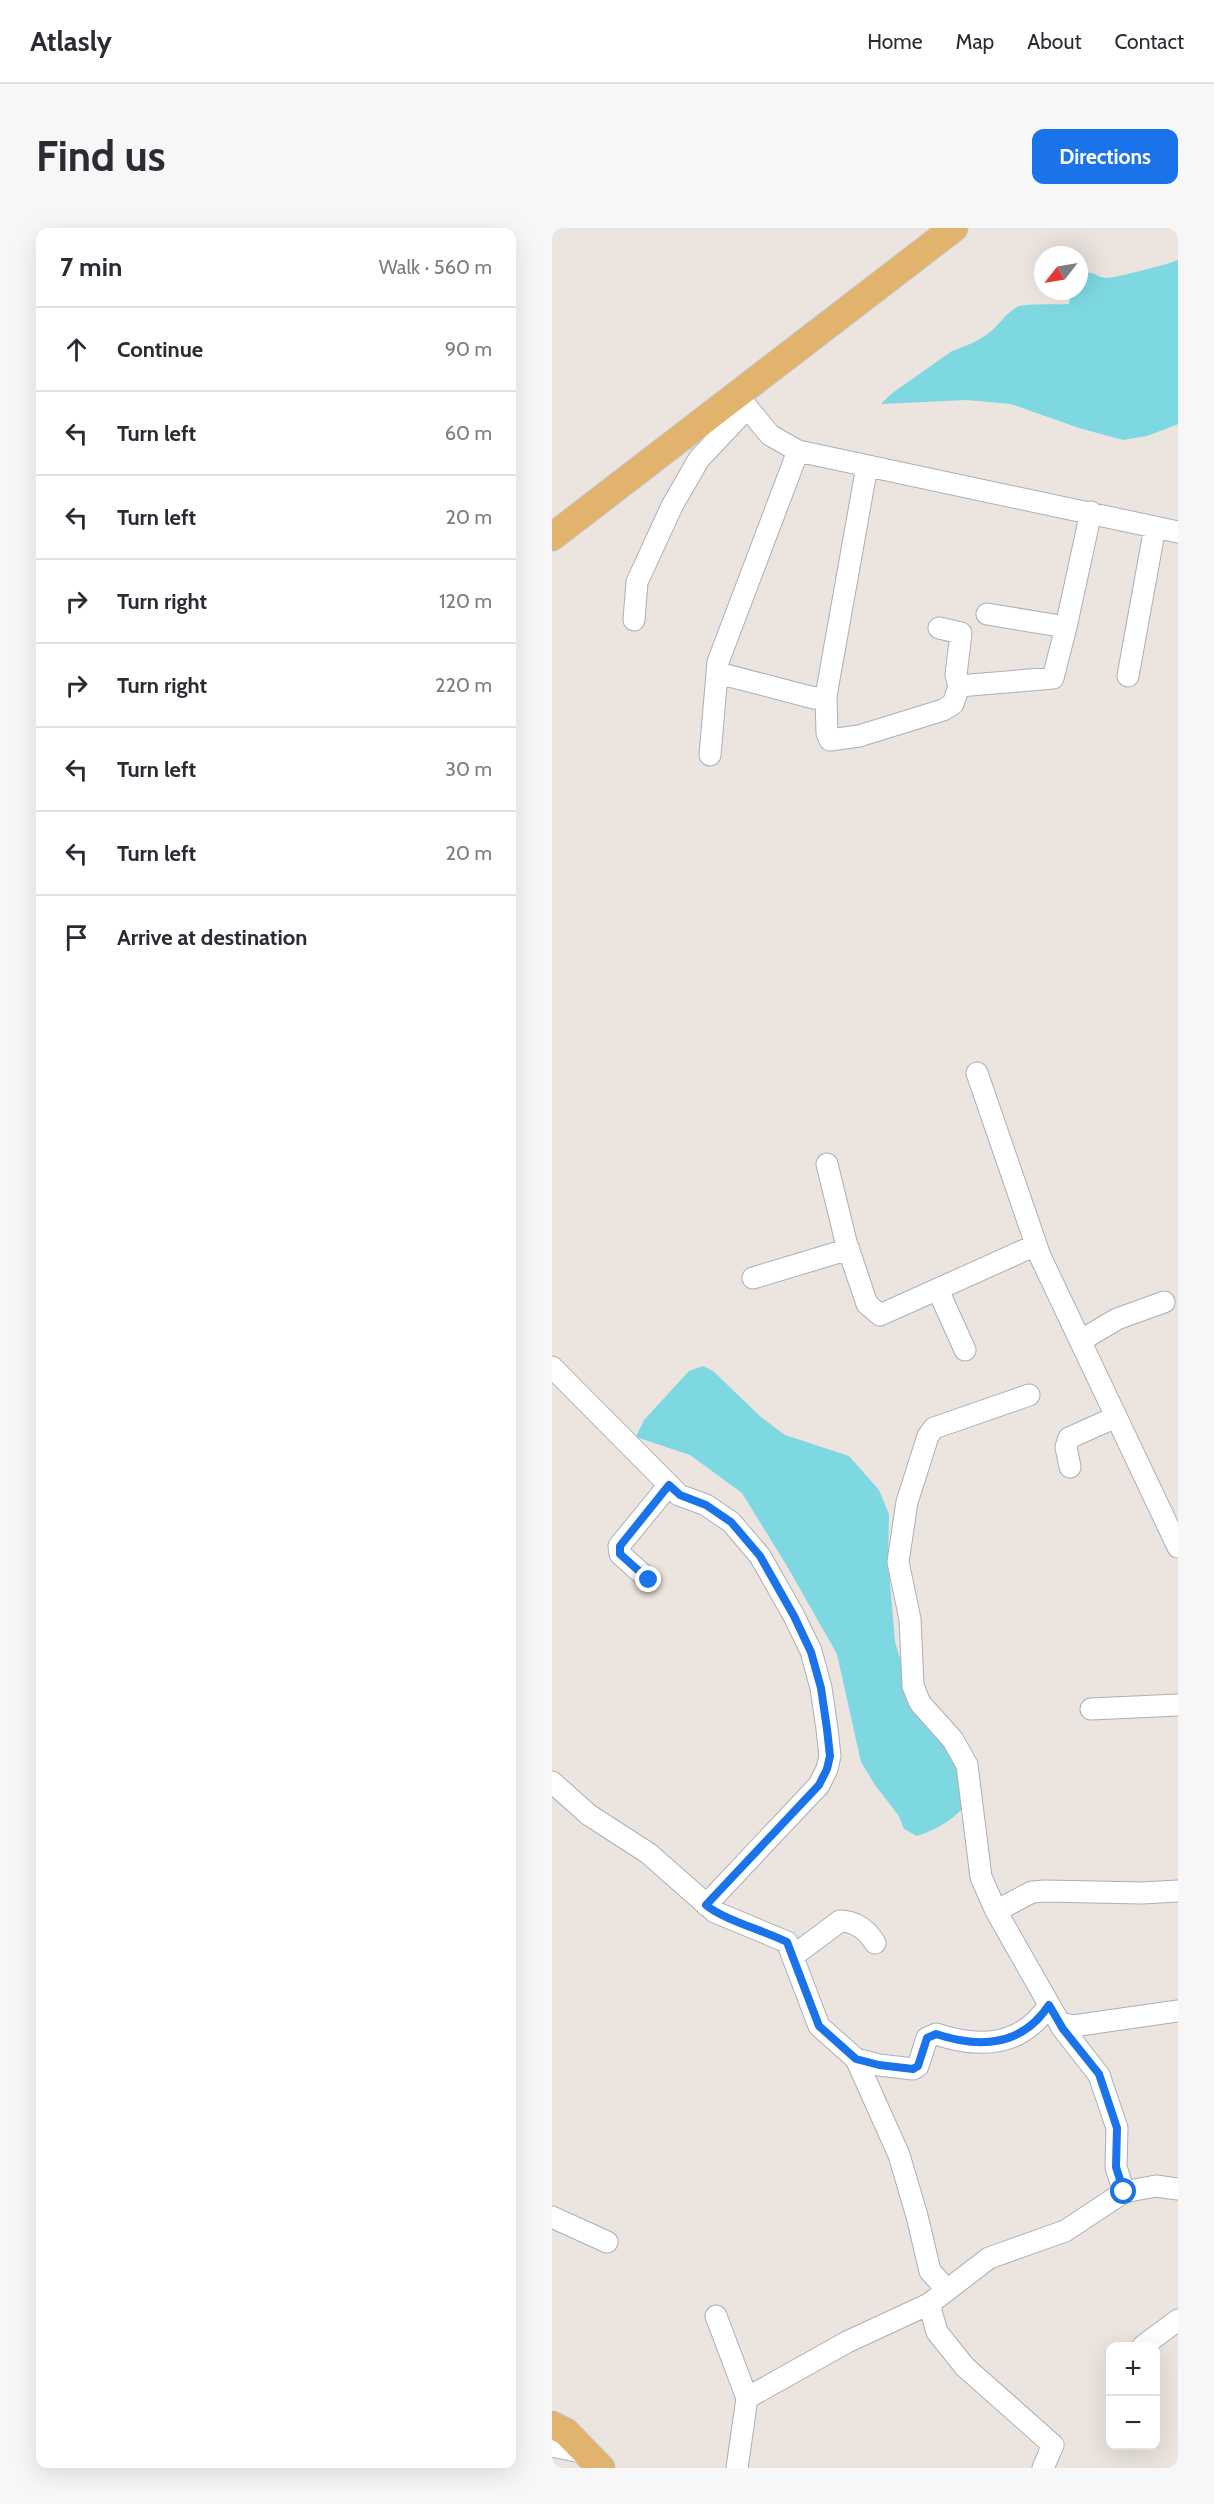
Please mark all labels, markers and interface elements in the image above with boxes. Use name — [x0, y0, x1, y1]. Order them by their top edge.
text: Atlasly — [30, 24, 112, 58]
text: Home — [867, 29, 923, 54]
text: Map — [956, 29, 994, 54]
text: About — [1027, 29, 1081, 54]
text: Contact — [1114, 29, 1184, 54]
button: Directions — [1032, 129, 1178, 184]
text: Find us — [36, 130, 165, 182]
north arrow — [1034, 246, 1088, 300]
text: 7 min — [60, 251, 122, 283]
text: Walk · 560 m — [379, 255, 492, 279]
icon: ahead — [60, 333, 93, 366]
text: Continue — [117, 336, 203, 363]
text: 90 m — [445, 337, 492, 361]
icon: left — [60, 417, 93, 450]
text: Turn left — [117, 420, 196, 447]
text: 60 m — [445, 421, 492, 445]
icon: left — [60, 501, 93, 534]
text: Turn left — [117, 504, 196, 531]
text: 20 m — [446, 505, 492, 529]
icon: right — [60, 585, 93, 618]
text: Turn right — [117, 588, 207, 615]
text: 120 m — [439, 589, 492, 613]
icon: right — [60, 669, 93, 702]
text: Turn right — [117, 672, 207, 699]
text: 220 m — [435, 673, 492, 697]
icon: left — [60, 753, 93, 786]
text: Turn left — [117, 756, 196, 783]
text: 30 m — [445, 757, 492, 781]
icon: left — [60, 837, 93, 870]
text: Turn left — [117, 840, 196, 867]
text: 20 m — [446, 841, 492, 865]
icon: arrive — [60, 921, 93, 954]
text: Arrive at destination — [117, 924, 307, 951]
route end — [635, 1566, 661, 1592]
route start — [1110, 2178, 1136, 2204]
map controls — [1106, 2342, 1160, 2450]
button: + — [1106, 2342, 1160, 2396]
button: − — [1106, 2396, 1160, 2450]

